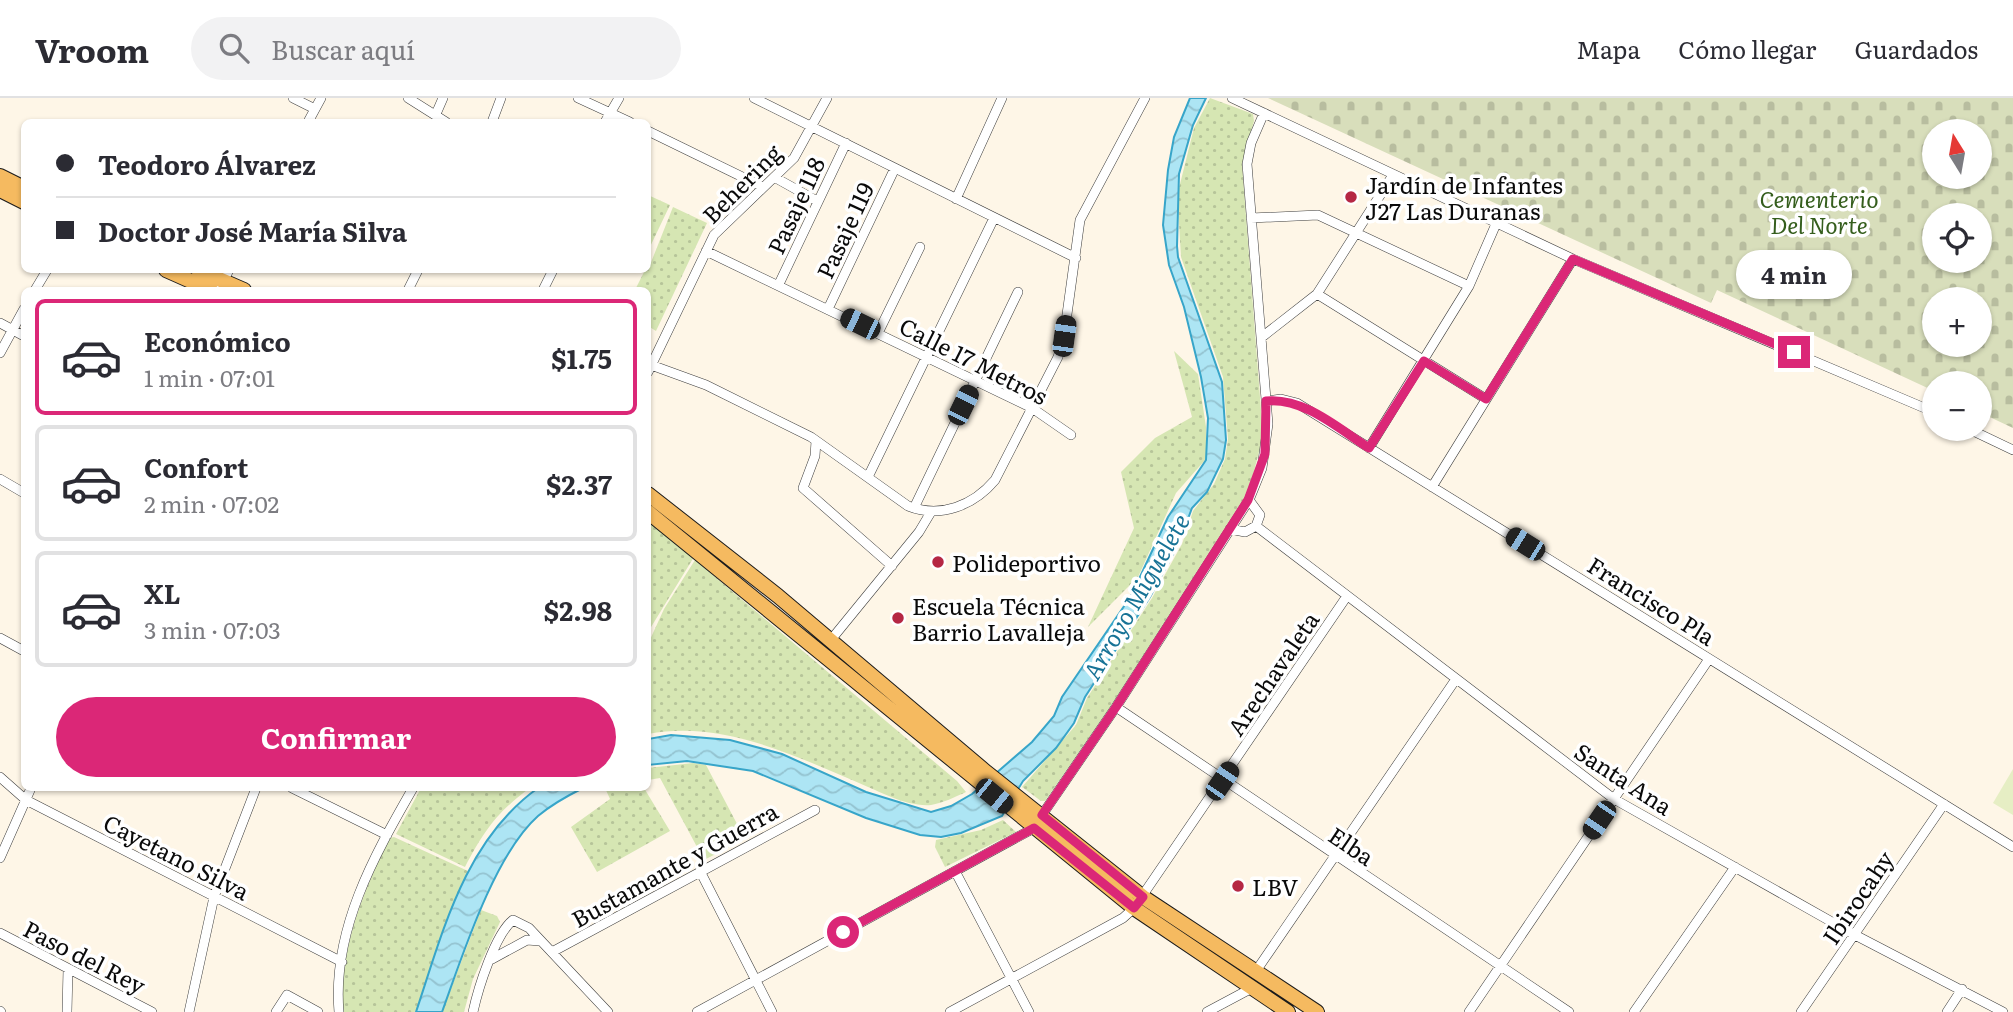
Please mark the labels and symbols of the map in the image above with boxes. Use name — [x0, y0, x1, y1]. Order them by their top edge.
north arrow — [1922, 119, 1992, 189]
street label: Behering — [694, 135, 789, 230]
street label: Pasaje 118 — [758, 151, 832, 259]
place label: Jardín de Infantes J27 Las Duranas — [1365, 167, 1563, 227]
street label: Pasaje 119 — [807, 176, 881, 284]
park label: Cementerio Del Norte — [1759, 181, 1879, 241]
marker: Jardín de Infantes J27 Las Duranas — [1343, 189, 1359, 205]
callout: 4 min — [1736, 250, 1852, 300]
car — [837, 305, 884, 343]
street label: Calle 17 Metros — [894, 308, 1054, 412]
car — [1051, 314, 1078, 358]
route end — [1778, 336, 1810, 368]
car — [945, 382, 982, 428]
water label: Arroyo Miguelete — [1073, 506, 1197, 686]
car — [1502, 524, 1549, 564]
place label: Polideportivo — [952, 545, 1101, 579]
street label: Francisco Pla — [1582, 547, 1723, 653]
marker: Polideportivo — [930, 554, 946, 570]
place label: Escuela Técnica Barrio Lavalleja — [912, 588, 1086, 648]
street label: Arechavaleta — [1218, 604, 1326, 742]
marker: Escuela Técnica Barrio Lavalleja — [890, 610, 906, 626]
street label: Santa Ana — [1568, 734, 1680, 823]
car — [1202, 758, 1243, 804]
car — [972, 775, 1017, 817]
street label: Bustamante y Guerra — [565, 793, 784, 935]
car — [1579, 797, 1620, 843]
street label: Cayetano Silva — [98, 805, 256, 908]
street label: Elba — [1322, 817, 1382, 873]
street label: Ibirocahy — [1813, 843, 1901, 951]
place label: LBV — [1252, 869, 1298, 903]
marker: LBV — [1230, 878, 1246, 894]
street label: Paso del Rey — [18, 911, 153, 1002]
route start — [827, 916, 859, 948]

